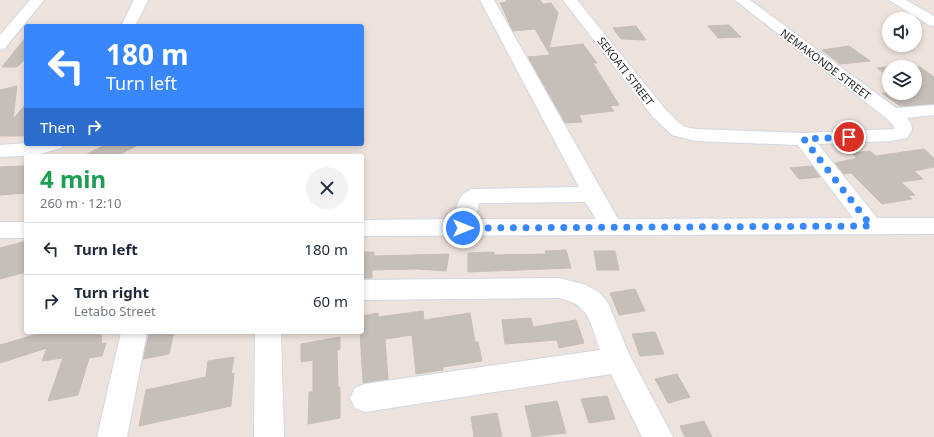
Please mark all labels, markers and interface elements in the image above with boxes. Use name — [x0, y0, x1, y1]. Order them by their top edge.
map controls — [882, 12, 922, 100]
button: sound — [882, 12, 922, 52]
street label: NEMAKONDE STREET — [778, 25, 874, 103]
street label: SEKOATI STREET — [594, 34, 658, 108]
text: 180 m — [106, 35, 189, 73]
icon: left — [40, 40, 92, 92]
button: layers — [882, 60, 922, 100]
text: Turn left — [106, 71, 177, 95]
icon: right — [83, 116, 105, 138]
text: Then — [40, 117, 75, 137]
pin — [832, 120, 866, 154]
icon: arrive — [838, 126, 860, 148]
text: 4 min — [40, 162, 106, 195]
button: close — [306, 167, 348, 209]
text: 260 m · 12:10 — [40, 194, 121, 212]
position arrow — [442, 207, 484, 249]
icon: left — [40, 238, 62, 260]
text: Turn left — [74, 239, 138, 259]
text: 180 m — [304, 239, 348, 259]
text: Turn right — [74, 282, 149, 302]
icon: right — [40, 290, 62, 312]
text: 60 m — [313, 291, 348, 311]
text: Letabo Street — [74, 302, 156, 320]

